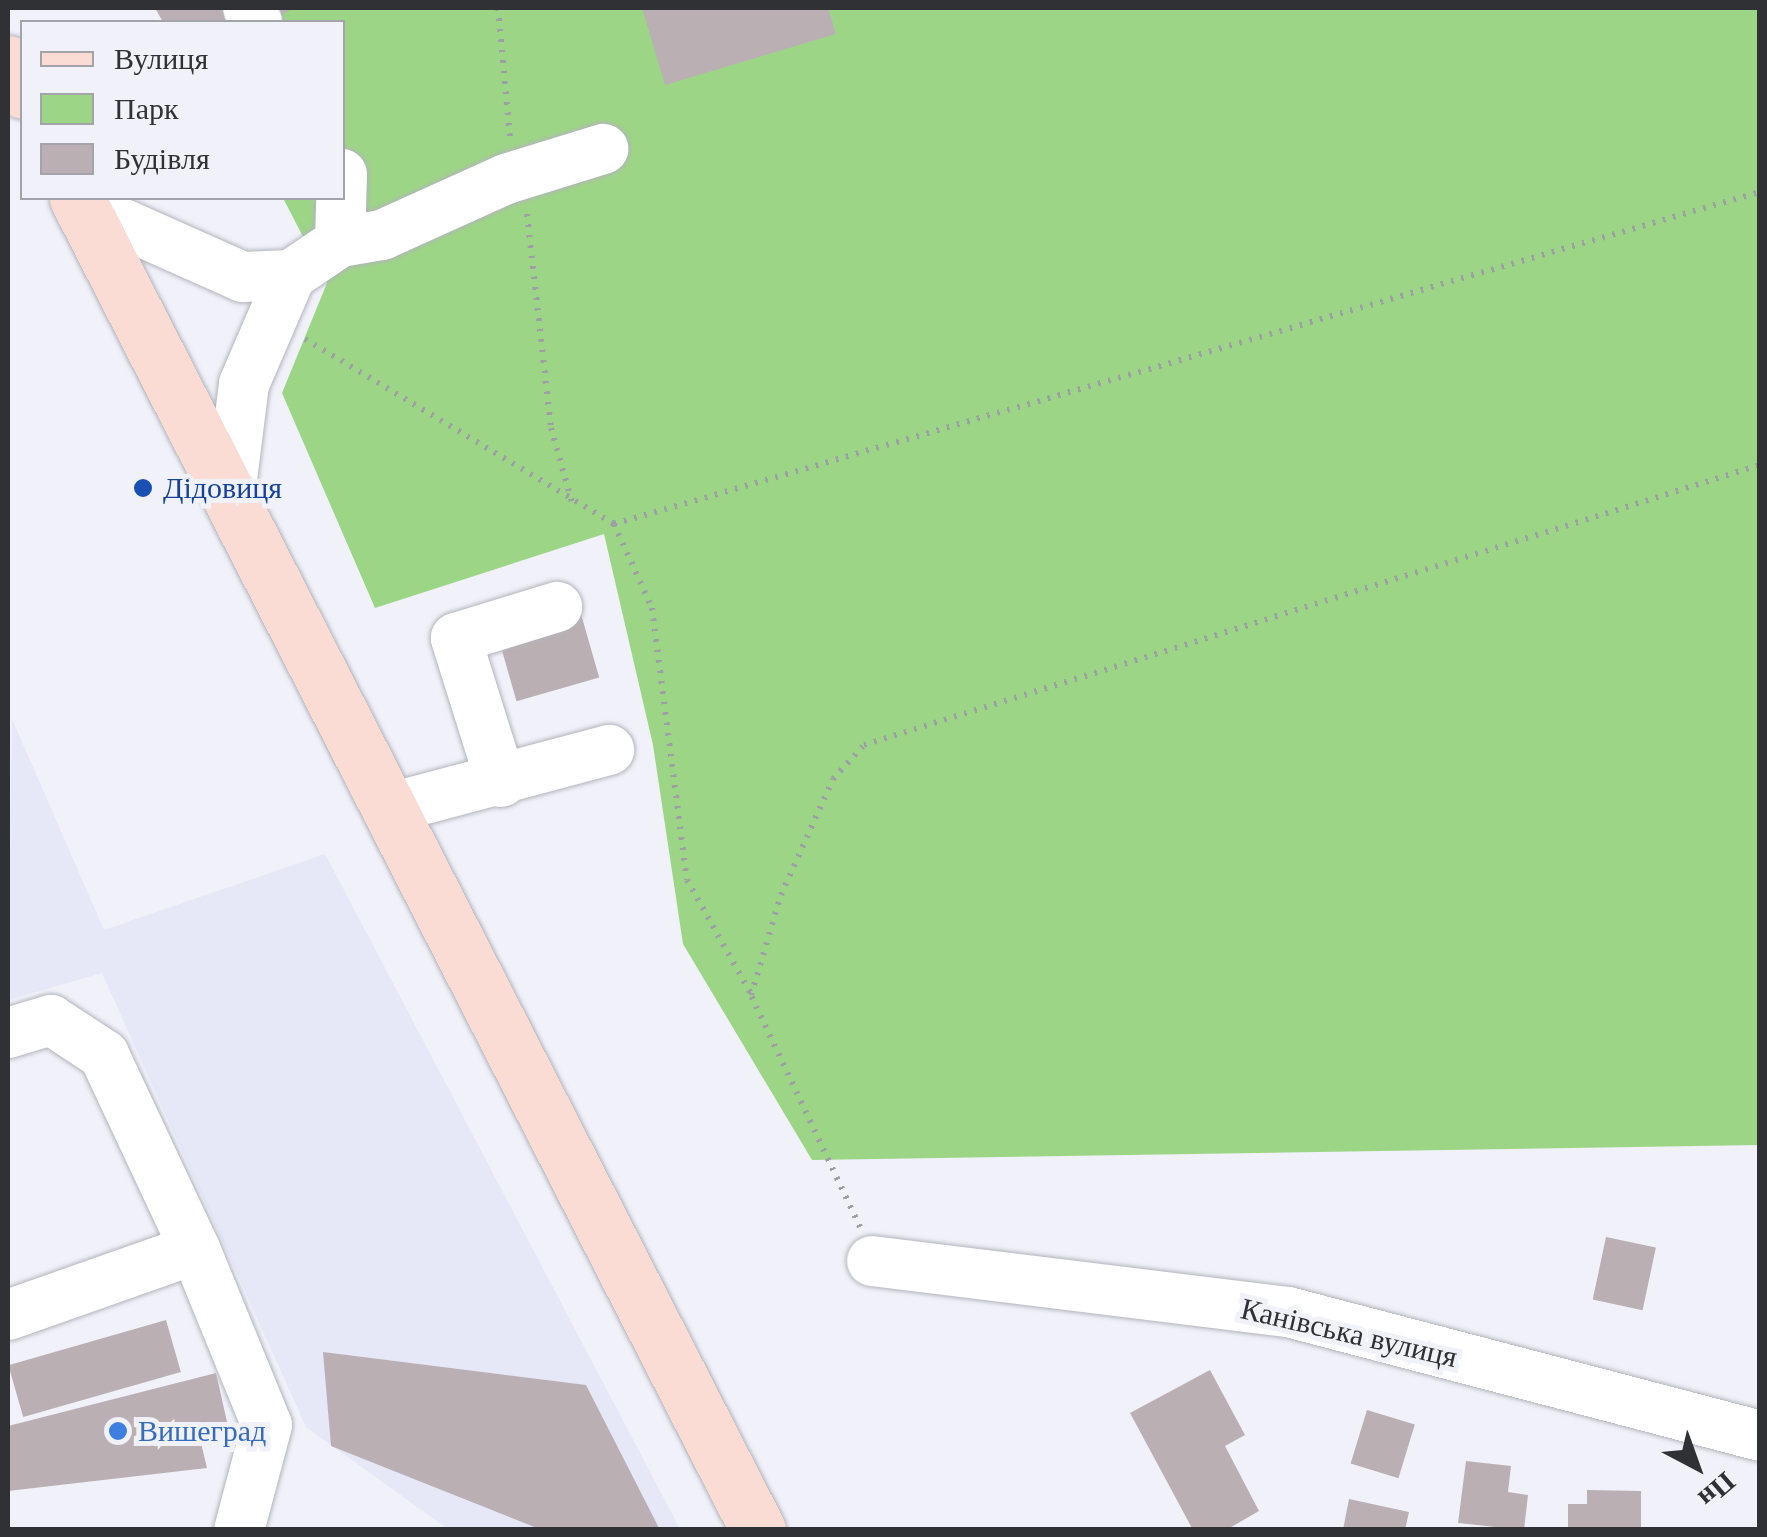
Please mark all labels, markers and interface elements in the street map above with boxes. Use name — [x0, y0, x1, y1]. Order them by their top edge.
legend — [20, 20, 345, 200]
text: Вулиця — [114, 42, 208, 75]
text: Парк — [114, 92, 179, 125]
text: Будівля — [114, 142, 210, 175]
place label: Дідовиця — [163, 470, 282, 506]
marker: Дідовиця — [132, 477, 154, 499]
street label: Канівська вулиця — [1237, 1291, 1461, 1375]
place label: Вишеград — [138, 1413, 266, 1449]
north arrow — [1647, 1417, 1747, 1517]
marker: Вишеград — [107, 1420, 129, 1442]
text: Пн — [1693, 1466, 1741, 1514]

